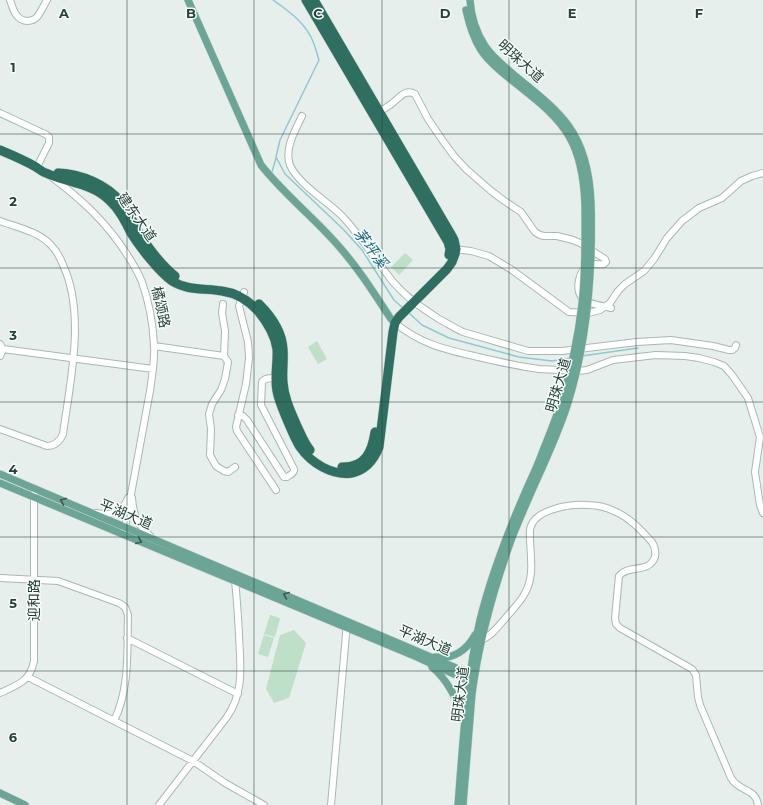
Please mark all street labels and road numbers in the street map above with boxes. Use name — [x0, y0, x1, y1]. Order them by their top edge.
street label: 明珠大道 — [494, 36, 548, 86]
street label: 建东大道 — [114, 189, 160, 245]
street label: 橘颂路 — [148, 285, 174, 329]
street label: 明珠大道 — [542, 356, 574, 414]
street label: 平湖大道 — [97, 495, 155, 533]
street label: 迎和路 — [25, 579, 43, 621]
street label: 平湖大道 — [396, 621, 454, 659]
street label: 明珠大道 — [448, 665, 472, 723]

